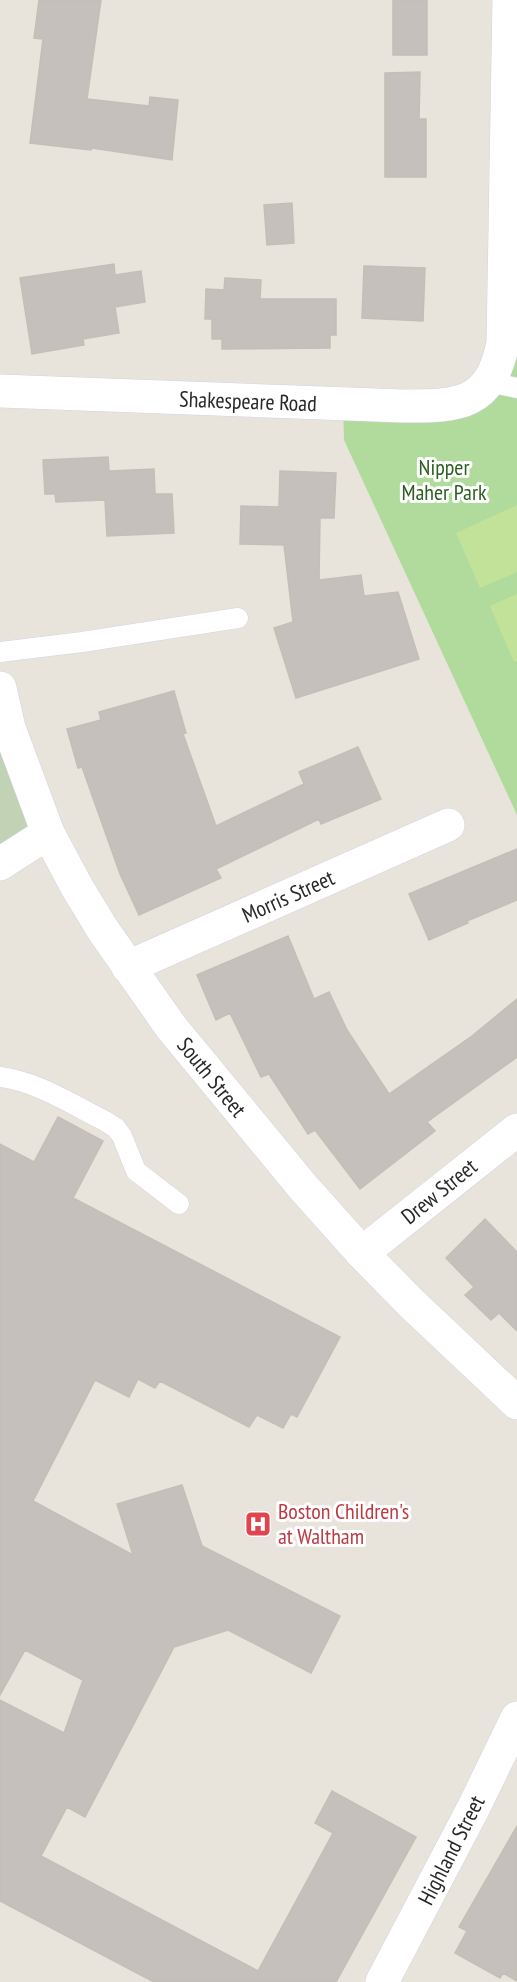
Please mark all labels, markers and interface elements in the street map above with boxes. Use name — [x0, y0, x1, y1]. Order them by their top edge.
street label: Shakespeare Road — [179, 385, 317, 417]
park label: Nipper Maher Park — [402, 453, 487, 506]
street label: Morris Street — [238, 863, 338, 929]
street label: South Street — [171, 1032, 253, 1122]
street label: Drew Street — [396, 1152, 482, 1230]
place label: Boston Children's at Waltham — [278, 1497, 409, 1550]
hospital icon: Boston Children's at Waltham — [243, 1509, 273, 1539]
street label: Highland Street — [411, 1791, 491, 1909]

